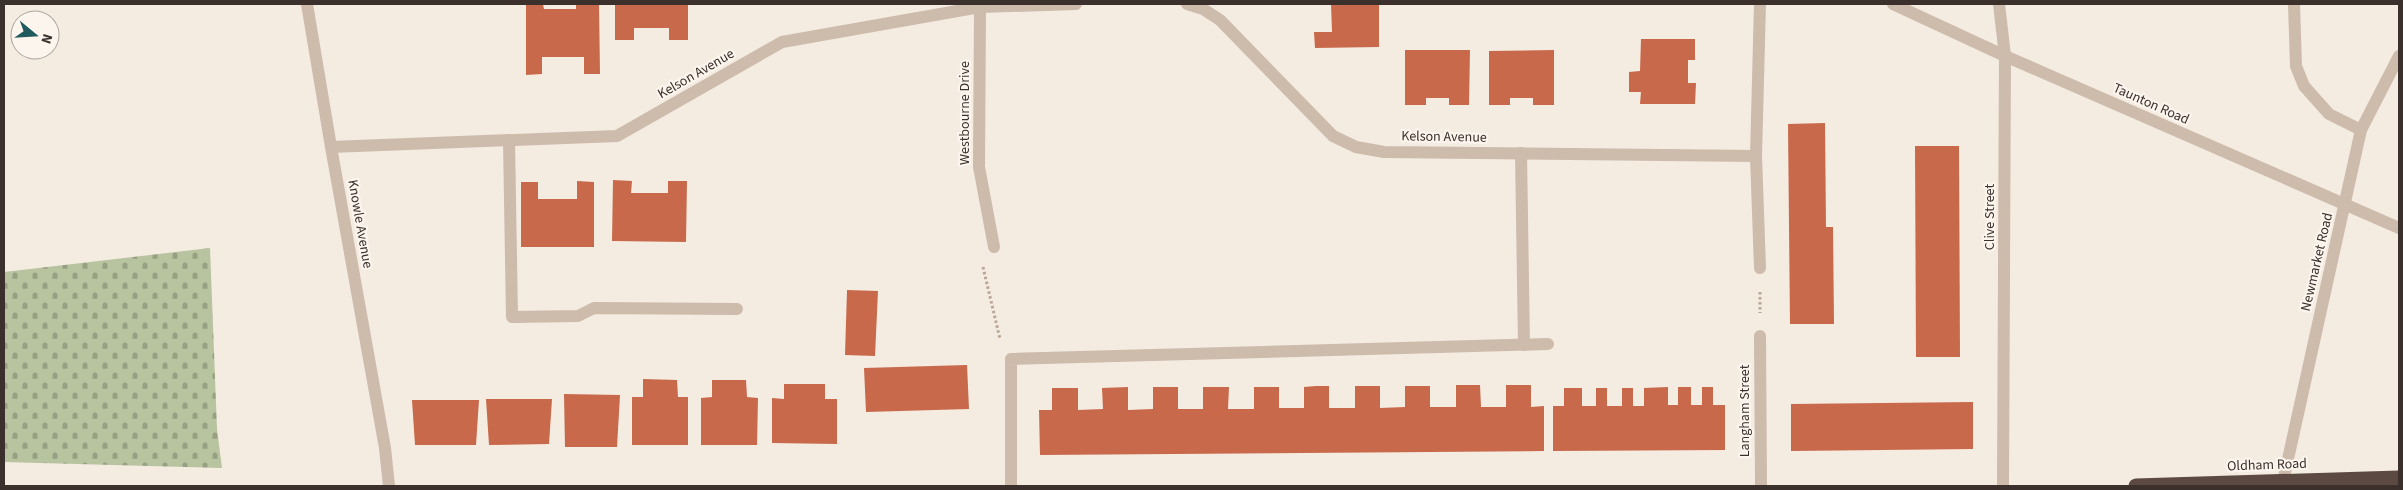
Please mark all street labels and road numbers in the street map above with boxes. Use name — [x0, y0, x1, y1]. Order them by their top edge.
street label: Kelson Avenue — [654, 44, 738, 104]
street label: Westbourne Drive — [955, 61, 975, 165]
street label: Taunton Road — [2110, 78, 2192, 130]
street label: Kelson Avenue — [1401, 126, 1487, 148]
street label: Knowle Avenue — [342, 178, 378, 270]
street label: Clive Street — [1980, 184, 2000, 250]
street label: Newmarket Road — [2296, 211, 2338, 313]
street label: Langham Street — [1735, 364, 1755, 457]
street label: Oldham Road — [2227, 454, 2307, 476]

